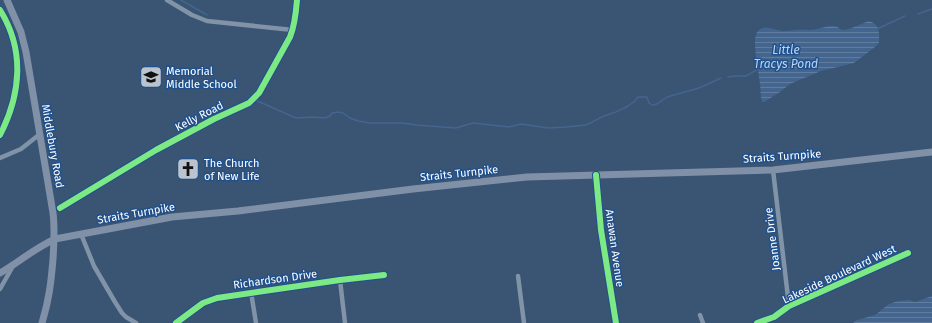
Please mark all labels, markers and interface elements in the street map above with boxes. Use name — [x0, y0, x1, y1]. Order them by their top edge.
water label: Little Tracys Pond — [754, 43, 818, 71]
school or university icon: Memorial Middle School — [138, 64, 164, 90]
place label: Memorial Middle School — [166, 65, 237, 91]
street label: Kelly Road — [173, 99, 226, 134]
street label: Middlebury Road — [39, 103, 66, 189]
street label: Straits Turnpike — [742, 147, 822, 166]
church icon: The Church of New Life — [175, 156, 201, 182]
place label: The Church of New Life — [204, 157, 260, 183]
street label: Straits Turnpike — [419, 163, 499, 184]
street label: Straits Turnpike — [96, 200, 176, 227]
street label: Joanne Drive — [762, 207, 783, 271]
street label: Anawan Avenue — [603, 208, 626, 288]
street label: Lakeside Boulevard West — [780, 242, 898, 307]
street label: Richardson Drive — [232, 267, 318, 292]

